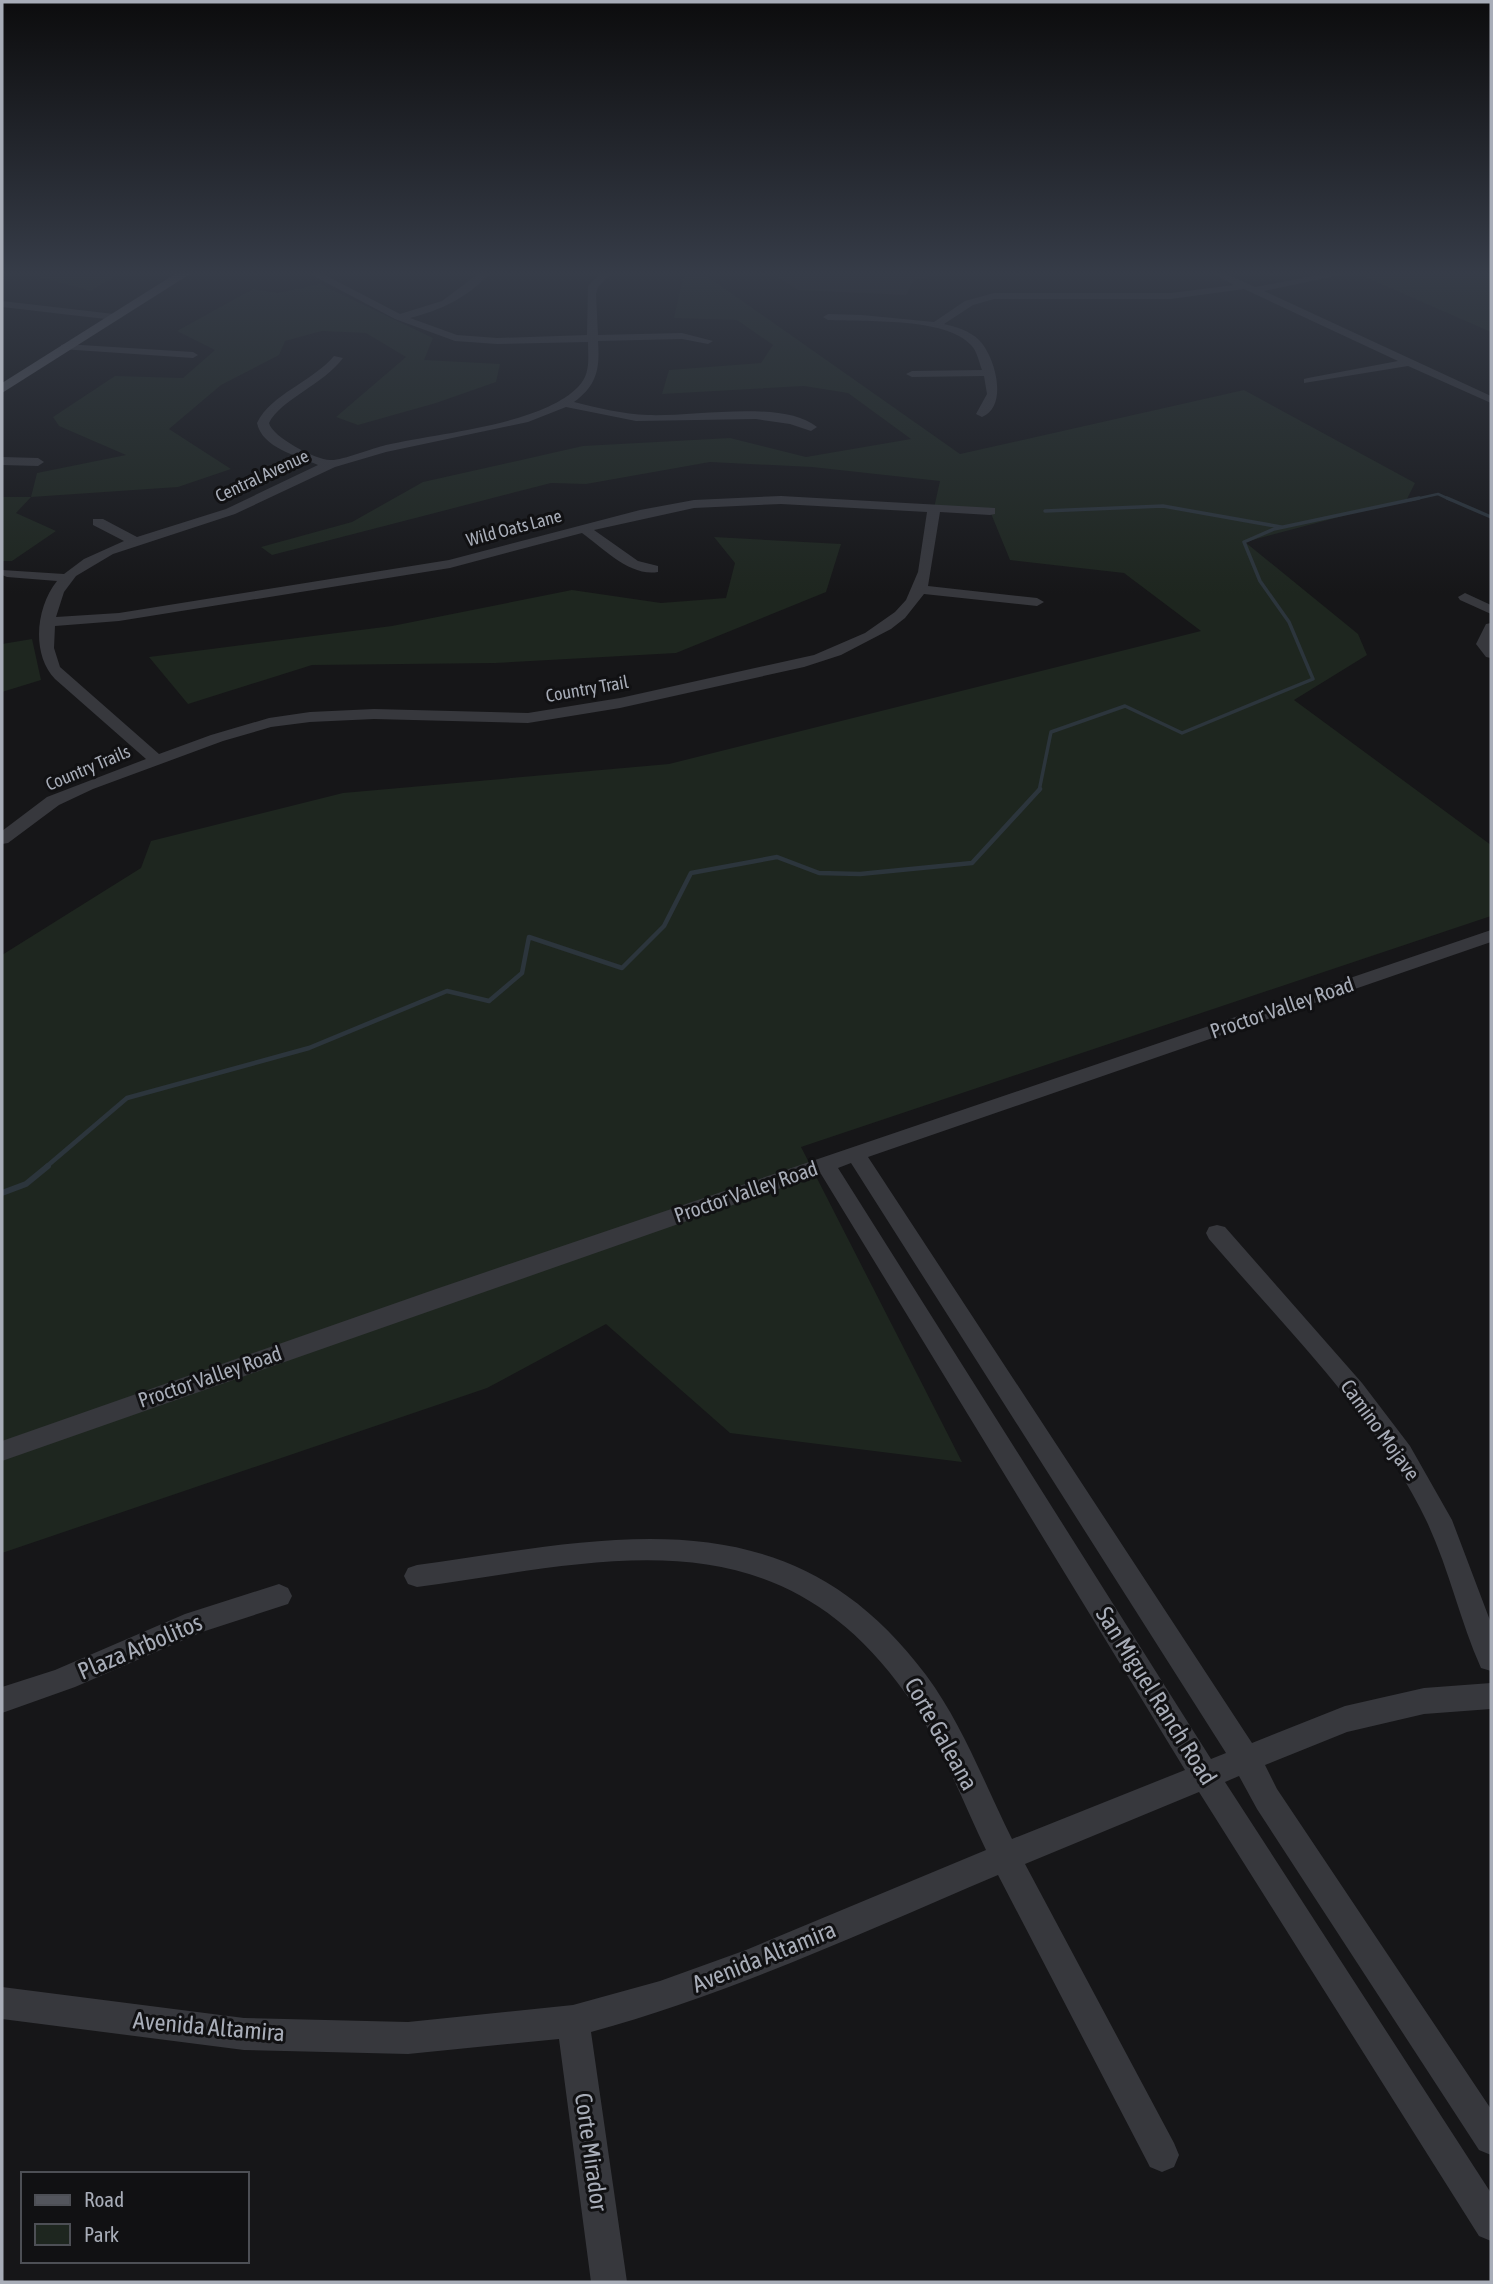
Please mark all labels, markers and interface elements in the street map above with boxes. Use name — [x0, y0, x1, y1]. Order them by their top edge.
street label: Central Avenue — [212, 445, 312, 506]
street label: Wild Oats Lane — [464, 505, 564, 550]
street label: Country Trail — [544, 671, 630, 706]
street label: Country Trails — [42, 740, 133, 795]
street label: Proctor Valley Road — [1207, 971, 1357, 1043]
street label: Proctor Valley Road — [671, 1155, 821, 1227]
street label: Proctor Valley Road — [135, 1340, 285, 1412]
street label: Camino Mojave — [1336, 1374, 1425, 1484]
street label: San Miguel Ranch Road — [1091, 1602, 1222, 1790]
street label: Plaza Arbolitos — [74, 1608, 206, 1685]
street label: Corte Galeana — [899, 1673, 983, 1795]
street label: Avenida Altamira — [688, 1916, 839, 1998]
street label: Avenida Altamira — [132, 2006, 286, 2047]
street label: Corte Mirador — [570, 2091, 613, 2214]
legend — [21, 2172, 248, 2263]
text: Road — [84, 2187, 124, 2211]
text: Park — [84, 2222, 119, 2246]

